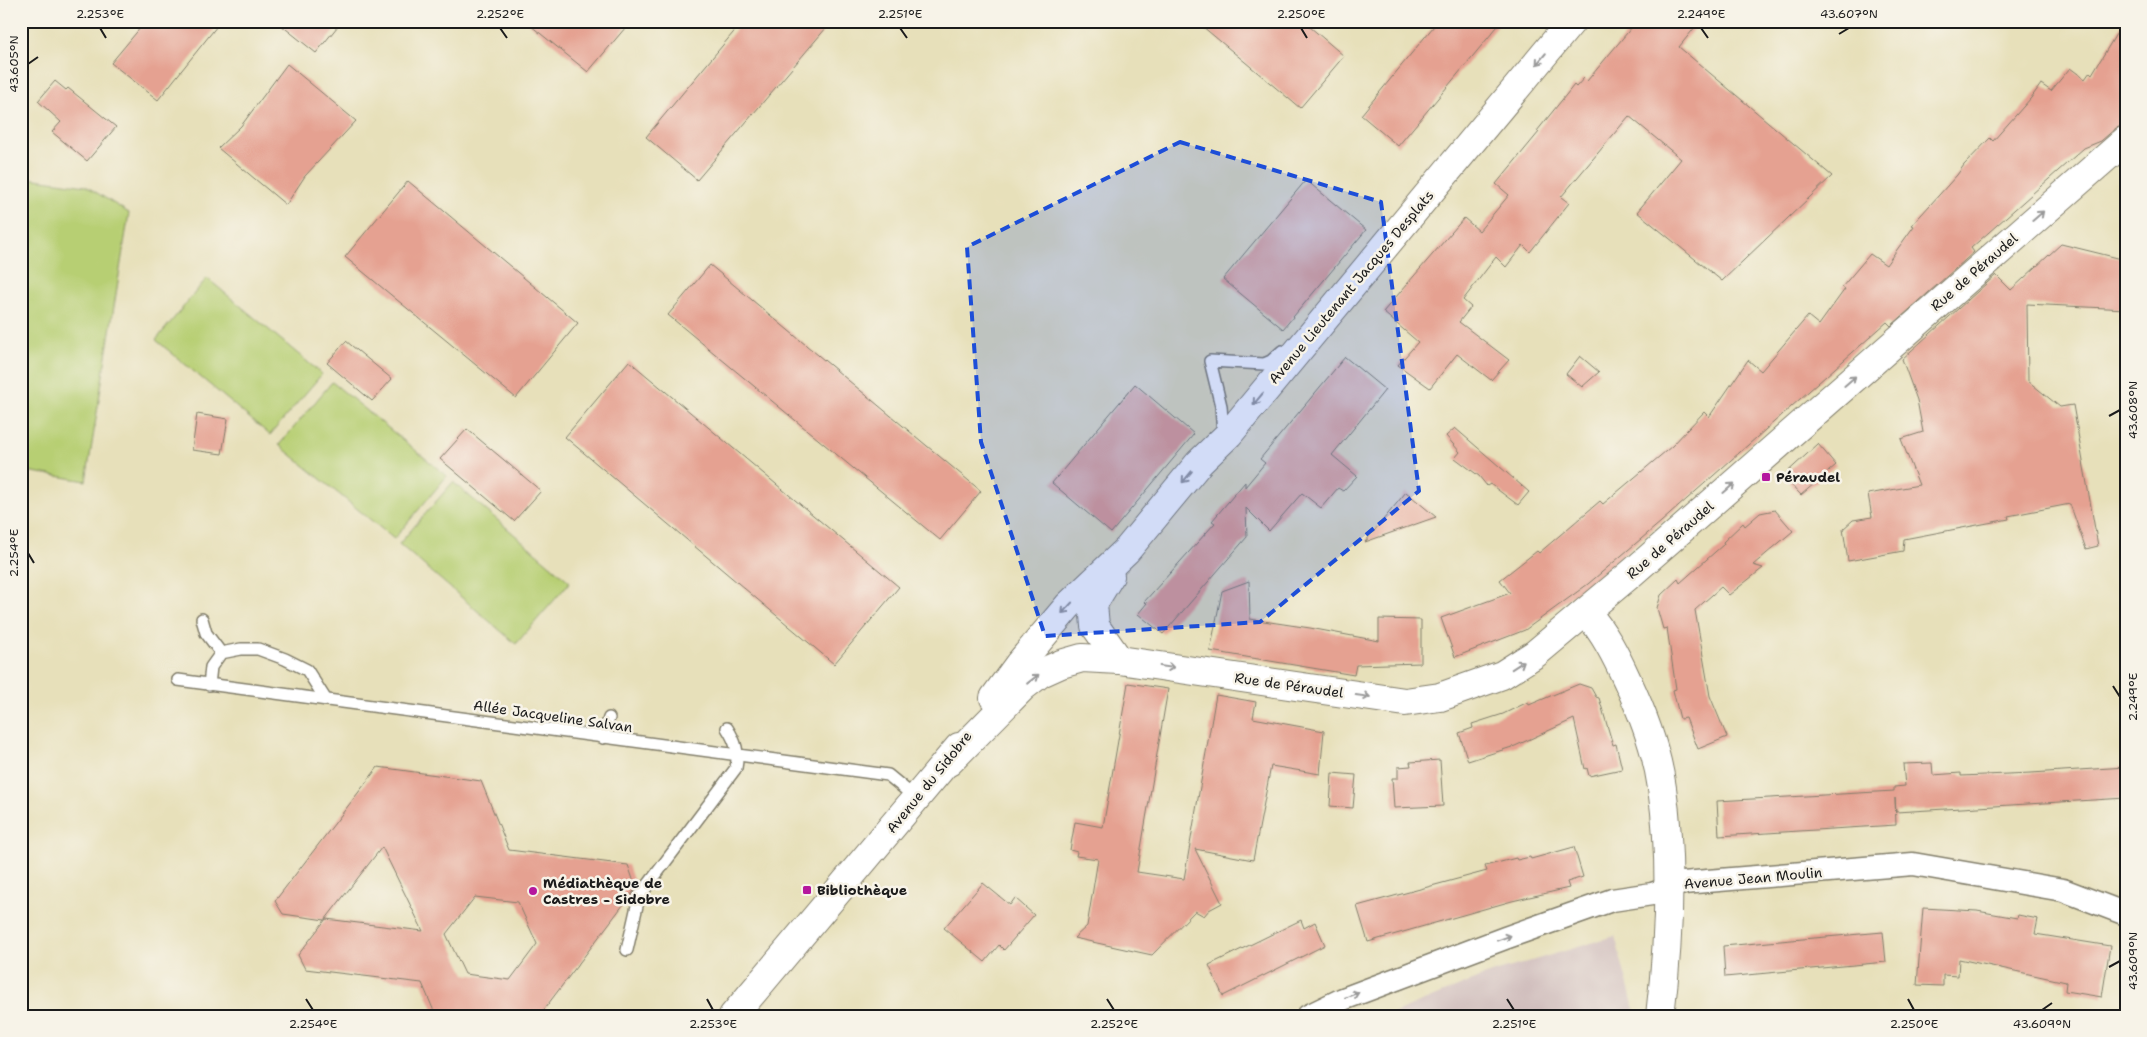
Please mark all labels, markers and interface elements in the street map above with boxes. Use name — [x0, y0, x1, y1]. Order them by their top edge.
text: 2.253°E — [76, 6, 124, 22]
text: 2.252°E — [476, 6, 524, 22]
text: 2.251°E — [878, 6, 922, 22]
text: 2.250°E — [1277, 6, 1325, 22]
text: 2.249°E — [1677, 6, 1725, 22]
text: 43.607°N — [1820, 6, 1878, 22]
text: 43.605°N — [6, 35, 22, 93]
one-way arrow — [1535, 52, 1546, 65]
street label: Avenue Lieutenant Jacques Desplats — [1265, 186, 1437, 388]
one-way arrow — [2032, 210, 2045, 221]
street label: Rue de Péraudel — [1927, 229, 2022, 315]
one-way arrow — [1844, 375, 1857, 387]
text: 43.608°N — [2125, 381, 2141, 439]
one-way arrow — [1253, 392, 1264, 405]
place label: Péraudel — [1776, 468, 1840, 486]
one-way arrow — [1182, 470, 1193, 483]
marker: Péraudel — [1760, 471, 1772, 483]
one-way arrow — [1722, 483, 1735, 494]
street label: Rue de Péraudel — [1623, 497, 1718, 583]
text: 2.254°E — [6, 529, 22, 577]
one-way arrow — [1061, 601, 1073, 614]
one-way arrow — [1510, 660, 1524, 670]
one-way arrow — [1159, 662, 1175, 672]
street label: Rue de Péraudel — [1233, 668, 1345, 702]
text: 2.249°E — [2125, 673, 2141, 721]
one-way arrow — [1027, 674, 1040, 685]
one-way arrow — [1354, 691, 1370, 701]
street label: Allée Jacqueline Salvan — [472, 696, 634, 736]
street label: Avenue du Sidobre — [882, 727, 976, 837]
street label: Avenue Jean Moulin — [1683, 863, 1823, 893]
place label: Médiathèque de Castres - Sidobre — [543, 874, 670, 908]
place label: Bibliothèque — [817, 881, 907, 899]
marker: Bibliothèque — [801, 884, 813, 896]
marker: Médiathèque de Castres - Sidobre — [527, 885, 539, 897]
text: 43.609°N — [2125, 932, 2141, 990]
one-way arrow — [1496, 933, 1511, 942]
one-way arrow — [1344, 990, 1359, 999]
text: 2.254°E — [289, 1016, 337, 1032]
text: 2.253°E — [689, 1016, 737, 1032]
text: 2.252°E — [1090, 1016, 1138, 1032]
text: 2.251°E — [1492, 1016, 1536, 1032]
text: 2.250°E — [1890, 1016, 1938, 1032]
text: 43.609°N — [2013, 1016, 2071, 1032]

